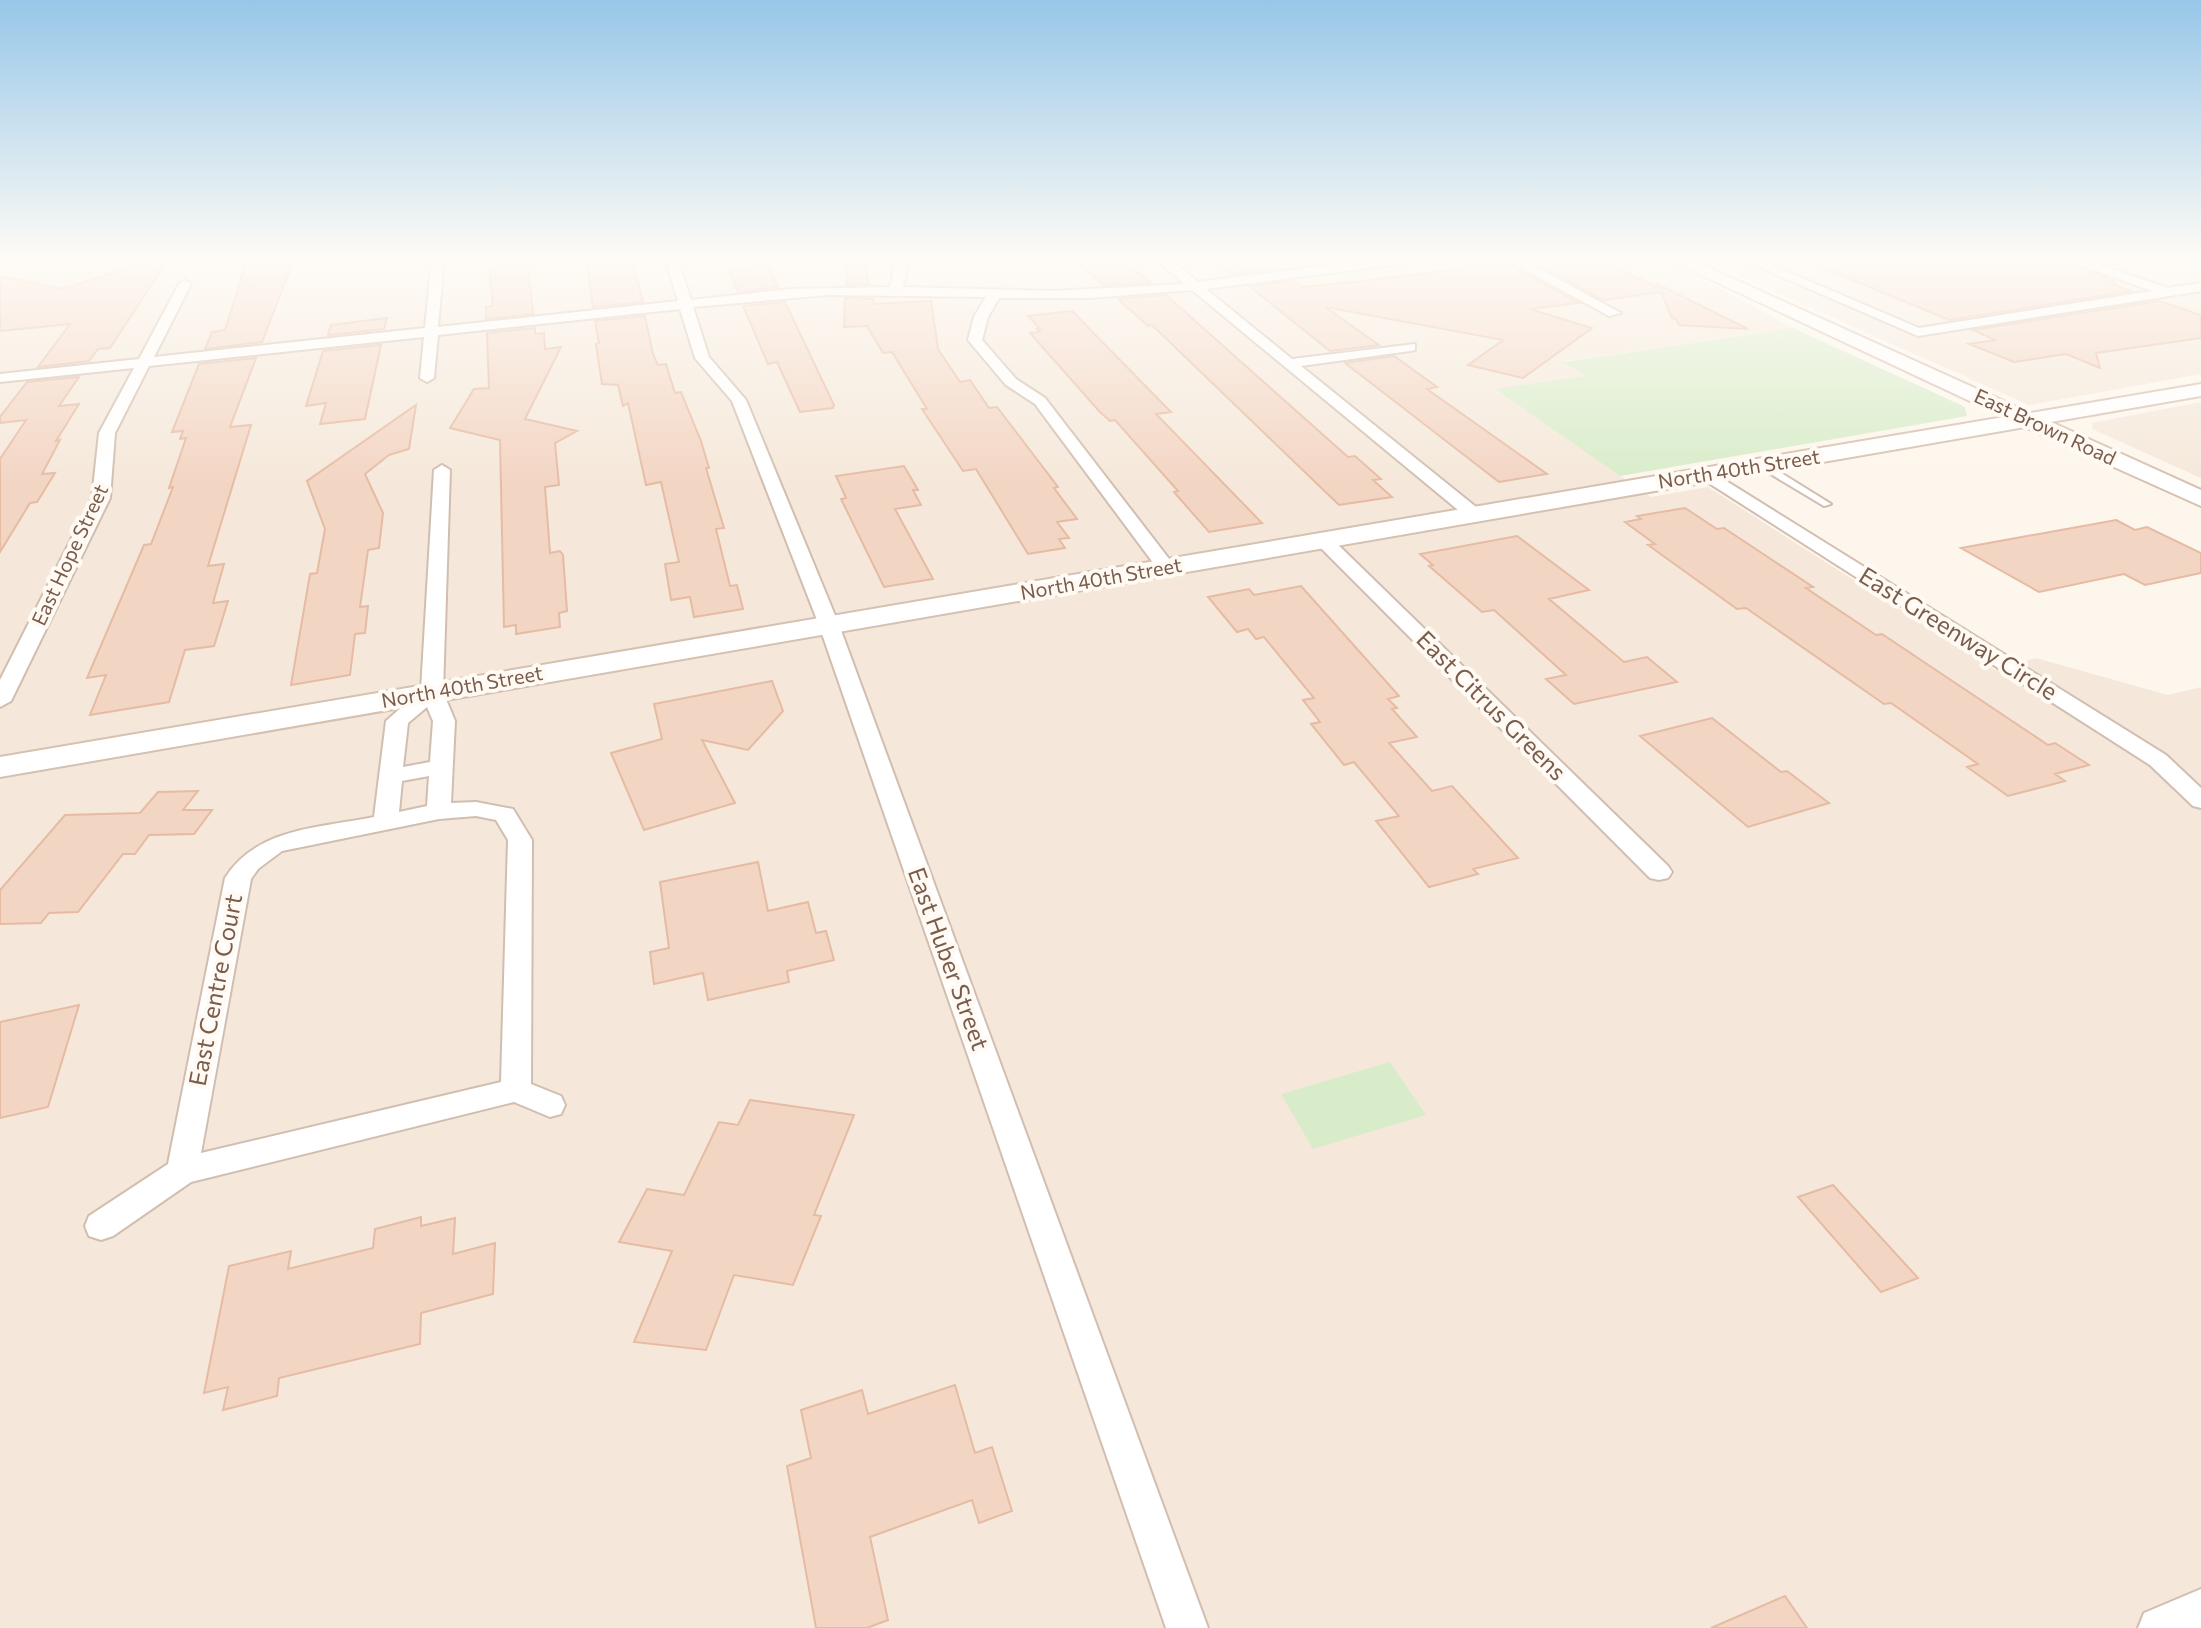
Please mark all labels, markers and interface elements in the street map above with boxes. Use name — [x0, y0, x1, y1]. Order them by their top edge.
street label: East Brown Road — [1971, 383, 2120, 469]
street label: North 40th Street — [1656, 443, 1822, 493]
street label: East Hope Street — [26, 480, 112, 629]
street label: North 40th Street — [1018, 552, 1183, 604]
street label: East Greenway Circle — [1854, 560, 2063, 706]
street label: East Citrus Greens — [1411, 624, 1573, 786]
street label: North 40th Street — [379, 660, 544, 712]
street label: East Huber Street — [903, 863, 996, 1054]
street label: East Centre Court — [182, 891, 247, 1088]

